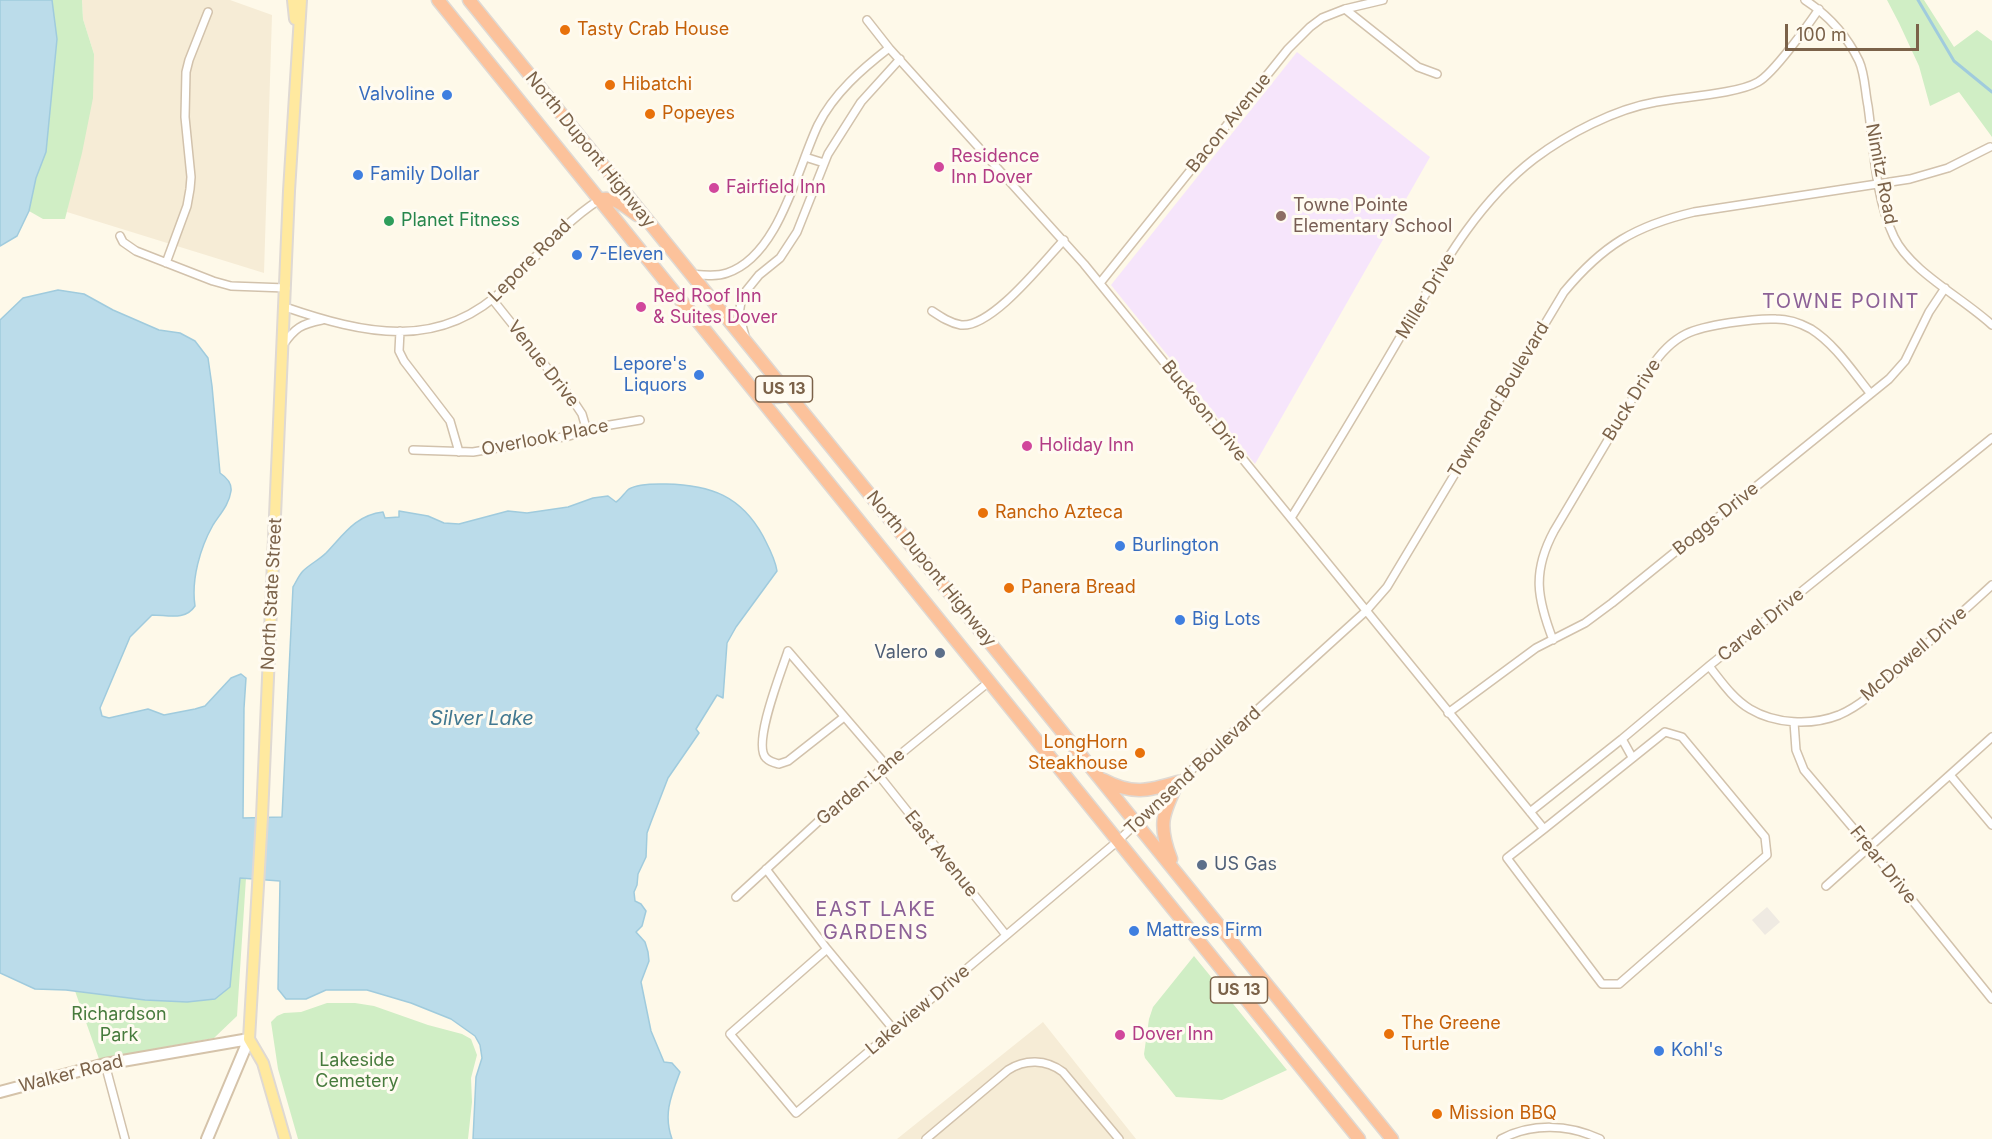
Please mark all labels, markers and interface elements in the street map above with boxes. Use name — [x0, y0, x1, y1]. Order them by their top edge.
scale bar — [1788, 12, 1922, 50]
place label: Tasty Crab House — [577, 19, 729, 41]
marker: Tasty Crab House — [558, 23, 572, 37]
text: 100 m — [1796, 24, 1847, 45]
street label: North Dupont Highway — [521, 68, 659, 232]
street label: Bacon Avenue — [1182, 69, 1276, 177]
place label: Hibatchi — [622, 74, 692, 96]
marker: Hibatchi — [603, 78, 617, 92]
place label: Valvoline — [359, 84, 435, 106]
marker: Valvoline — [440, 88, 454, 102]
place label: Popeyes — [662, 103, 735, 125]
marker: Popeyes — [643, 107, 657, 121]
street label: Nimitz Road — [1861, 122, 1901, 226]
place label: Residence Inn Dover — [951, 146, 1040, 188]
marker: Residence Inn Dover — [932, 160, 946, 174]
place label: Family Dollar — [370, 164, 479, 186]
marker: Family Dollar — [351, 168, 365, 182]
place label: Fairfield Inn — [726, 177, 826, 199]
marker: Fairfield Inn — [707, 181, 721, 195]
place label: Towne Pointe Elementary School — [1293, 195, 1452, 238]
marker: Towne Pointe Elementary School — [1274, 209, 1288, 223]
place label: Planet Fitness — [401, 210, 520, 232]
marker: Planet Fitness — [382, 214, 396, 228]
street label: Lepore Road — [484, 215, 576, 307]
place label: 7-Eleven — [589, 244, 664, 266]
marker: 7-Eleven — [570, 248, 584, 262]
street label: Miller Drive — [1392, 249, 1460, 343]
place label: Red Roof Inn & Suites Dover — [653, 286, 777, 328]
district label: TOWNE POINT — [1762, 290, 1920, 314]
marker: Red Roof Inn & Suites Dover — [634, 300, 648, 314]
street label: Venue Drive — [503, 317, 583, 411]
street label: Townsend Boulevard — [1444, 318, 1554, 482]
place label: Lepore's Liquors — [613, 354, 687, 397]
street label: Buck Drive — [1598, 355, 1666, 445]
street label: Buckson Drive — [1157, 356, 1251, 466]
marker: Lepore's Liquors — [692, 368, 706, 382]
road number: US 13 — [756, 376, 812, 402]
street label: Overlook Place — [480, 415, 610, 461]
place label: Holiday Inn — [1039, 435, 1134, 457]
marker: Holiday Inn — [1020, 439, 1034, 453]
street label: Boggs Drive — [1669, 478, 1763, 560]
street label: North Dupont Highway — [862, 487, 1000, 651]
place label: Rancho Azteca — [995, 502, 1123, 524]
marker: Rancho Azteca — [976, 506, 990, 520]
street label: North State Street — [257, 517, 287, 671]
place label: Burlington — [1132, 535, 1219, 557]
marker: Burlington — [1113, 539, 1127, 553]
place label: Panera Bread — [1021, 577, 1136, 599]
marker: Panera Bread — [1002, 581, 1016, 595]
street label: Carvel Drive — [1714, 584, 1808, 666]
street label: McDowell Drive — [1857, 602, 1971, 706]
place label: Big Lots — [1192, 609, 1260, 631]
marker: Big Lots — [1173, 613, 1187, 627]
place label: Valero — [874, 642, 928, 664]
marker: Valero — [933, 646, 947, 660]
street label: Townsend Boulevard — [1121, 702, 1265, 840]
water label: Silver Lake — [430, 707, 534, 731]
place label: LongHorn Steakhouse — [1028, 732, 1128, 774]
street label: Garden Lane — [812, 744, 910, 830]
marker: LongHorn Steakhouse — [1133, 746, 1147, 760]
street label: East Avenue — [900, 807, 982, 901]
street label: Frear Drive — [1845, 822, 1921, 908]
place label: US Gas — [1214, 854, 1277, 876]
marker: US Gas — [1195, 858, 1209, 872]
district label: EAST LAKE GARDENS — [815, 898, 937, 945]
place label: Mattress Firm — [1146, 920, 1263, 942]
marker: Mattress Firm — [1127, 924, 1141, 938]
street label: Lakeview Drive — [862, 960, 974, 1060]
road number: US 13 — [1210, 977, 1268, 1003]
park label: Richardson Park — [71, 1004, 167, 1046]
place label: The Greene Turtle — [1401, 1013, 1501, 1056]
place label: Dover Inn — [1132, 1024, 1214, 1046]
marker: The Greene Turtle — [1382, 1027, 1396, 1041]
marker: Dover Inn — [1113, 1028, 1127, 1042]
place label: Kohl's — [1671, 1040, 1723, 1062]
marker: Kohl's — [1652, 1044, 1666, 1058]
park label: Lakeside Cemetery — [315, 1050, 399, 1092]
street label: Walker Road — [17, 1051, 125, 1097]
place label: Mission BBQ — [1449, 1103, 1557, 1125]
marker: Mission BBQ — [1430, 1107, 1444, 1121]

